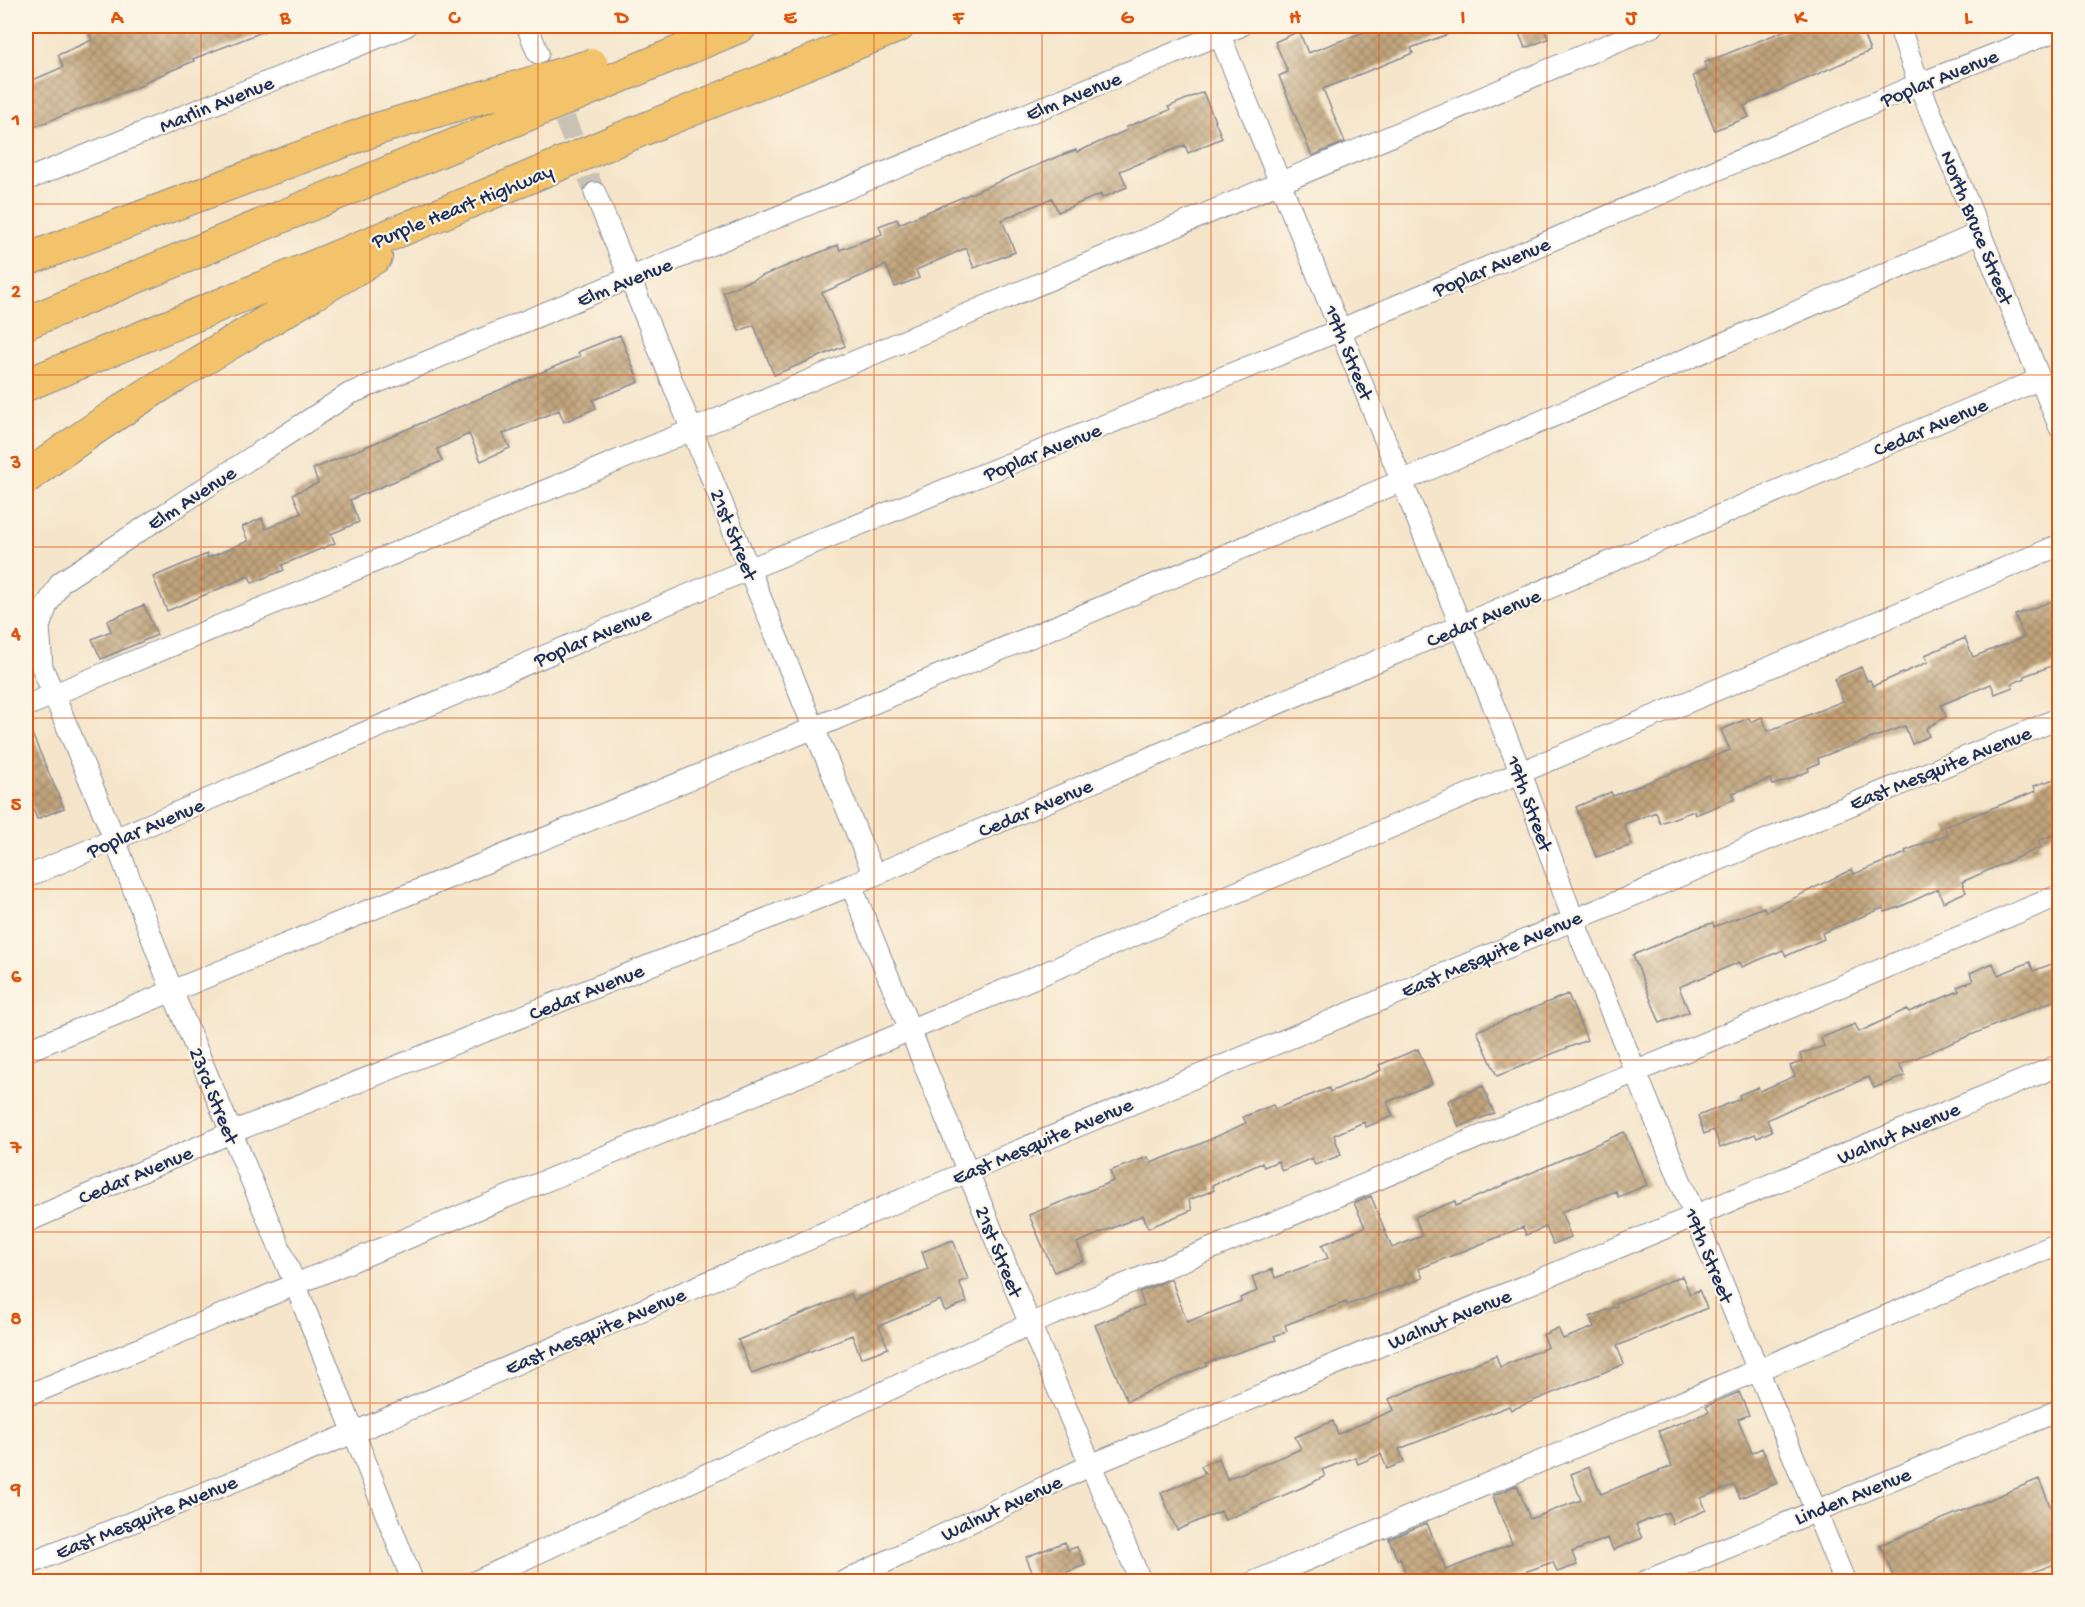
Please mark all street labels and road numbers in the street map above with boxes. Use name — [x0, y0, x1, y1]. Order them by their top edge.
street label: Poplar Avenue — [1877, 45, 2004, 116]
street label: Elm Avenue — [1023, 67, 1127, 129]
street label: Marlin Avenue — [157, 72, 279, 140]
street label: North Bruce Street — [1932, 148, 2018, 311]
street label: Purple Heart Highway — [368, 160, 558, 256]
street label: Poplar Avenue — [1429, 233, 1556, 305]
street label: Elm Avenue — [574, 253, 678, 315]
street label: 19th Street — [1316, 301, 1378, 407]
street label: Cedar Avenue — [1870, 393, 1993, 465]
street label: Poplar Avenue — [980, 419, 1107, 490]
street label: Elm Avenue — [144, 461, 243, 538]
street label: 21st Street — [702, 486, 762, 587]
street label: Cedar Avenue — [1423, 584, 1546, 656]
street label: Poplar Avenue — [530, 603, 657, 675]
street label: East Mesquite Avenue — [1847, 722, 2037, 818]
street label: 19th Street — [1499, 752, 1557, 858]
street label: Cedar Avenue — [975, 774, 1098, 846]
street label: Poplar Avenue — [83, 794, 210, 866]
street label: East Mesquite Avenue — [1398, 906, 1587, 1006]
street label: Cedar Avenue — [526, 959, 650, 1029]
street label: 23rd Street — [181, 1044, 243, 1150]
street label: East Mesquite Avenue — [949, 1093, 1138, 1193]
street label: Walnut Avenue — [1834, 1098, 1965, 1172]
street label: Cedar Avenue — [75, 1141, 198, 1213]
street label: 21st Street — [967, 1203, 1027, 1304]
street label: 19th Street — [1676, 1204, 1738, 1310]
street label: East Mesquite Avenue — [502, 1283, 691, 1383]
street label: Walnut Avenue — [1385, 1285, 1517, 1357]
street label: Linden Avenue — [1791, 1463, 1916, 1533]
street label: East Mesquite Avenue — [53, 1471, 243, 1567]
street label: Walnut Avenue — [938, 1471, 1068, 1549]

